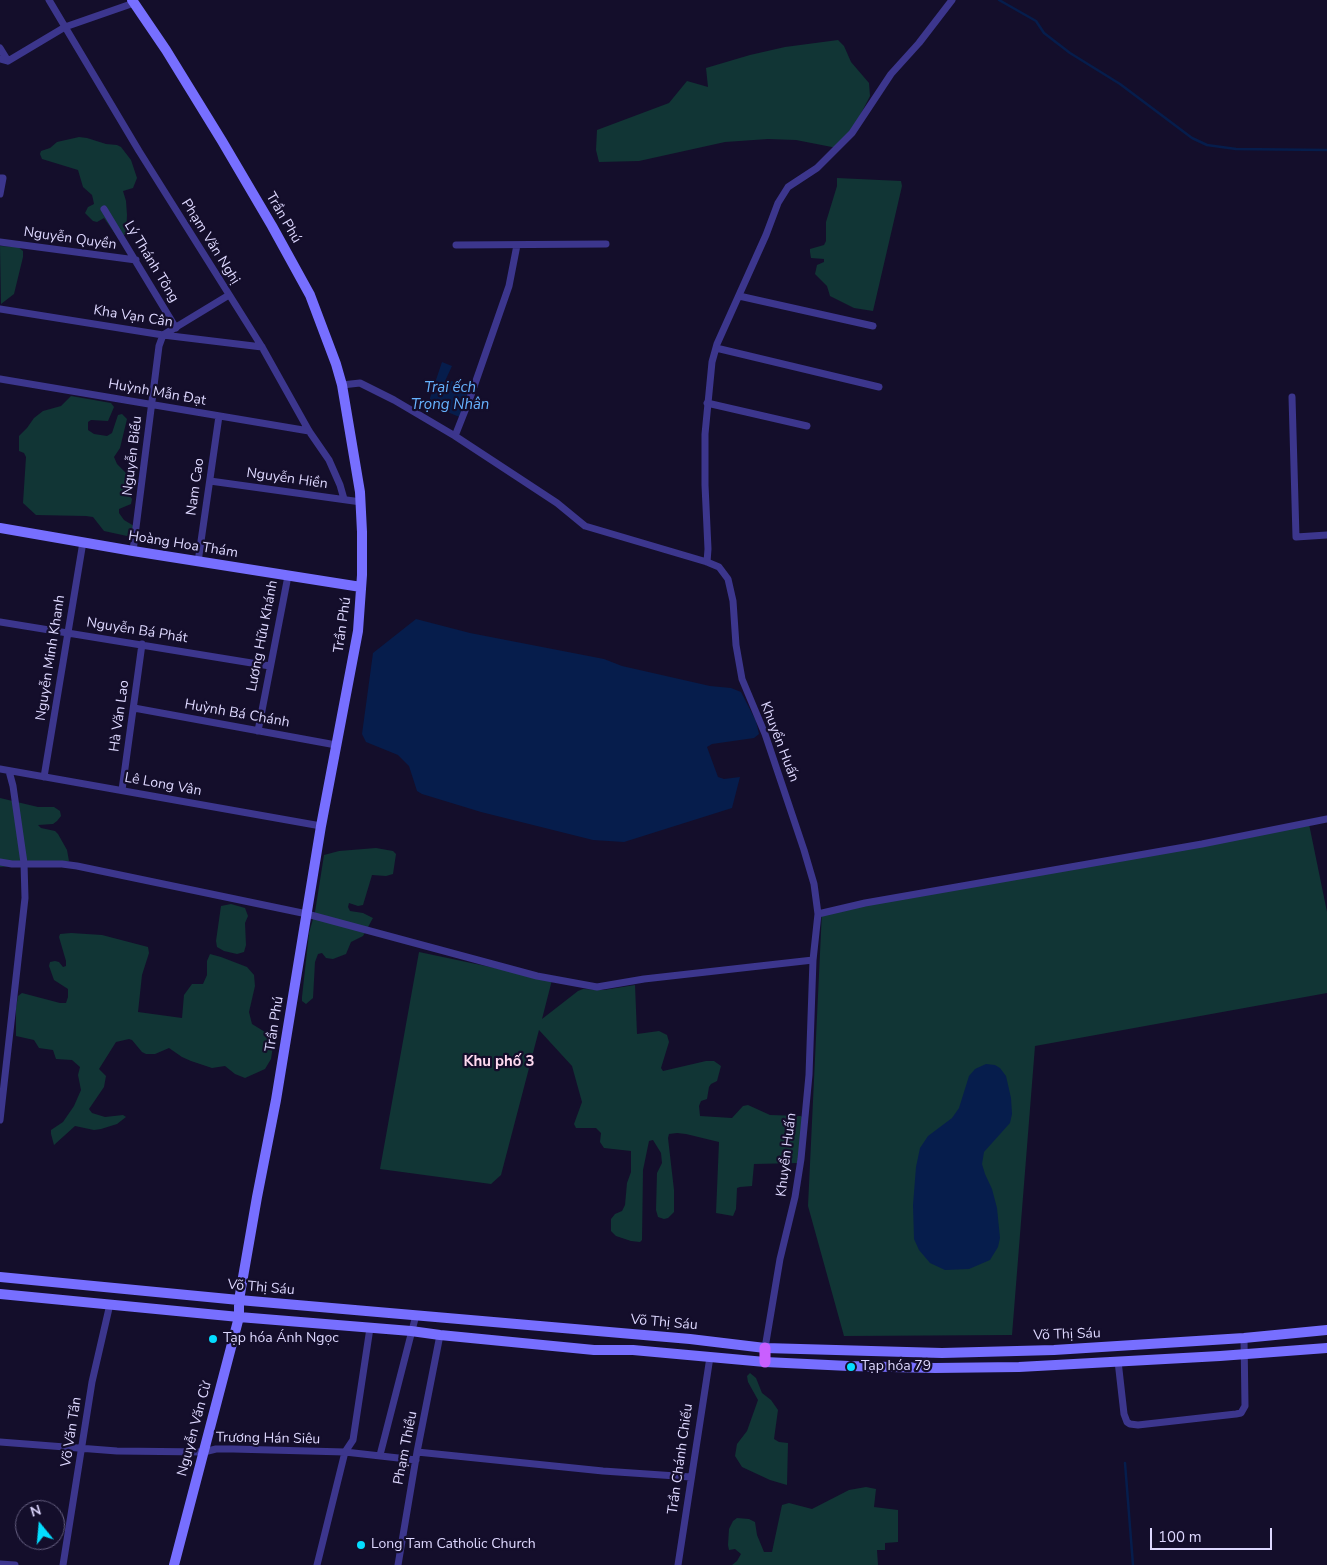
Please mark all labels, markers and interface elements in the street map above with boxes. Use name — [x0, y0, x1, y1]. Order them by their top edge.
street label: Trần Phú — [262, 190, 304, 246]
street label: Phạm Văn Nghị — [177, 196, 243, 288]
street label: Lý Thánh Tông — [120, 218, 182, 306]
street label: Nguyễn Quyền — [22, 224, 118, 254]
street label: Kha Vạn Cân — [92, 302, 174, 332]
street label: Huỳnh Mẫn Đạt — [107, 376, 207, 410]
water label: Trại ếch Trọng Nhân — [411, 379, 489, 414]
street label: Nguyễn Biểu — [120, 415, 146, 497]
street label: Nam Cao — [184, 457, 208, 517]
street label: Nguyễn Hiền — [245, 465, 329, 493]
street label: Hoàng Hoa Thám — [127, 528, 239, 562]
street label: Lương Hữu Khánh — [244, 579, 282, 693]
street label: Nguyễn Minh Khanh — [33, 594, 69, 722]
street label: Trần Phú — [331, 596, 355, 654]
street label: Nguyễn Bá Phát — [85, 615, 189, 647]
street label: Hà Văn Lao — [107, 679, 133, 753]
street label: Huỳnh Bá Chánh — [183, 696, 291, 732]
street label: Khuyển Huấn — [756, 700, 802, 784]
street label: Lê Long Vân — [123, 770, 203, 800]
street label: Trần Phú — [262, 995, 288, 1053]
district label: Khu phố 3 — [464, 1053, 534, 1071]
street label: Khuyển Huấn — [774, 1112, 800, 1198]
street label: Võ Thị Sáu — [227, 1277, 295, 1299]
street label: Võ Thị Sáu — [630, 1312, 698, 1334]
street label: Võ Thị Sáu — [1033, 1325, 1101, 1345]
place label: Tạp hóa Ánh Ngọc — [223, 1331, 339, 1347]
marker: Tạp hóa Ánh Ngọc — [207, 1333, 219, 1345]
place label: Tạp hóa 79 — [861, 1359, 931, 1375]
marker: Tạp hóa 79 — [845, 1361, 857, 1373]
street label: Nguyễn Văn Cừ — [174, 1380, 216, 1478]
street label: Võ Văn Tần — [58, 1396, 86, 1468]
street label: Trần Chánh Chiếu — [665, 1403, 697, 1515]
street label: Phạm Thiều — [391, 1410, 421, 1486]
street label: Trương Hán Siêu — [216, 1430, 320, 1448]
north arrow — [15, 1500, 65, 1550]
text: N — [28, 1501, 44, 1522]
scale bar — [1152, 1518, 1274, 1550]
text: 100 m — [1158, 1527, 1202, 1547]
place label: Long Tam Catholic Church — [371, 1537, 536, 1553]
marker: Long Tam Catholic Church — [355, 1539, 367, 1551]

